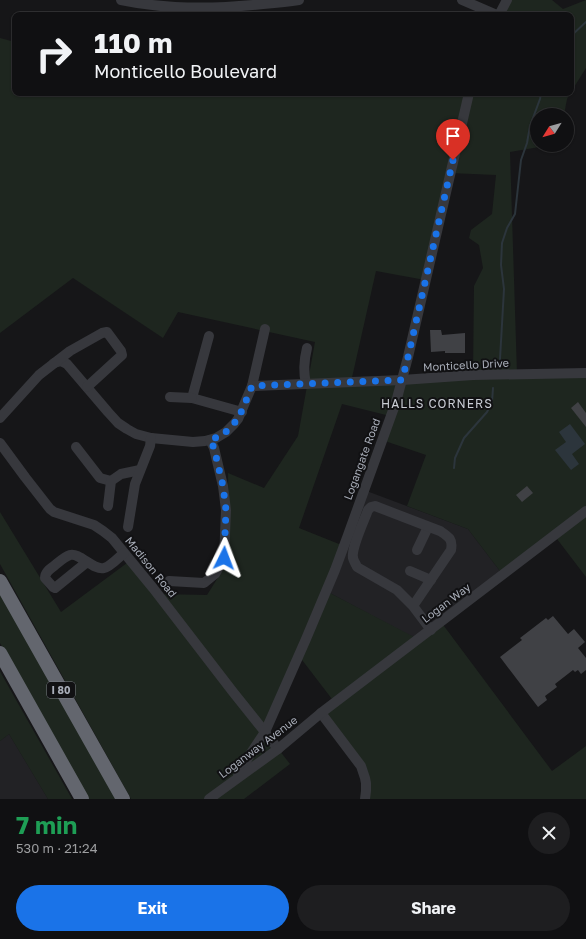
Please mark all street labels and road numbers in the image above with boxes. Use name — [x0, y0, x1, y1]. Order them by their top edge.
street label: Monticello Drive — [423, 356, 509, 373]
street label: Logangate Road — [341, 416, 382, 501]
street label: Madison Road — [123, 534, 180, 600]
street label: Logan Way — [419, 580, 473, 625]
road number: I 80 — [47, 682, 75, 698]
street label: Loganway Avenue — [216, 713, 299, 780]

